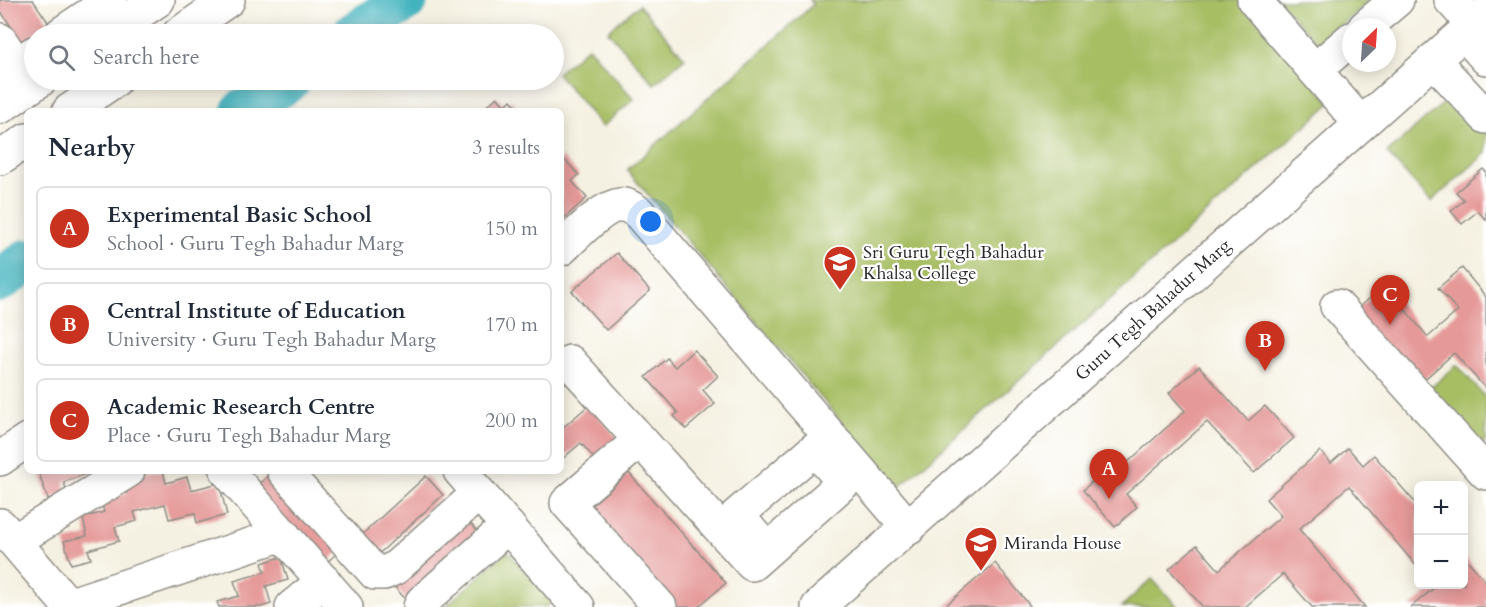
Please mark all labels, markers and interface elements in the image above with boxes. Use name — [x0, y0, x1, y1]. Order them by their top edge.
north arrow — [1342, 18, 1396, 72]
search box — [24, 24, 564, 90]
icon: search — [45, 41, 78, 74]
text: Search here — [93, 42, 200, 72]
text: Nearby — [48, 130, 136, 165]
text: 3 results — [472, 134, 540, 161]
text: Experimental Basic School — [107, 200, 372, 230]
your location — [636, 207, 665, 236]
text: A — [62, 215, 77, 242]
text: 150 m — [485, 215, 538, 242]
text: School · Guru Tegh Bahadur Marg — [107, 230, 404, 257]
street label: Guru Tegh Bahadur Marg — [1070, 233, 1237, 387]
place label: Sri Guru Tegh Bahadur Khalsa College — [863, 240, 1044, 286]
school or university icon: Sri Guru Tegh Bahadur Khalsa College — [822, 244, 858, 291]
pin: C — [1370, 276, 1410, 325]
text: Central Institute of Education — [107, 296, 406, 326]
text: B — [62, 311, 77, 338]
text: 170 m — [485, 311, 538, 338]
pin: B — [1246, 322, 1284, 371]
text: University · Guru Tegh Bahadur Marg — [107, 326, 436, 353]
text: Academic Research Centre — [107, 392, 375, 422]
text: C — [62, 407, 77, 434]
text: 200 m — [485, 407, 538, 434]
text: Place · Guru Tegh Bahadur Marg — [107, 422, 390, 449]
pin: A — [1090, 450, 1128, 499]
map controls — [1414, 481, 1468, 589]
button: + — [1414, 481, 1468, 535]
school or university icon: Miranda House — [963, 525, 999, 572]
place label: Miranda House — [1004, 531, 1122, 556]
button: − — [1414, 535, 1468, 589]

